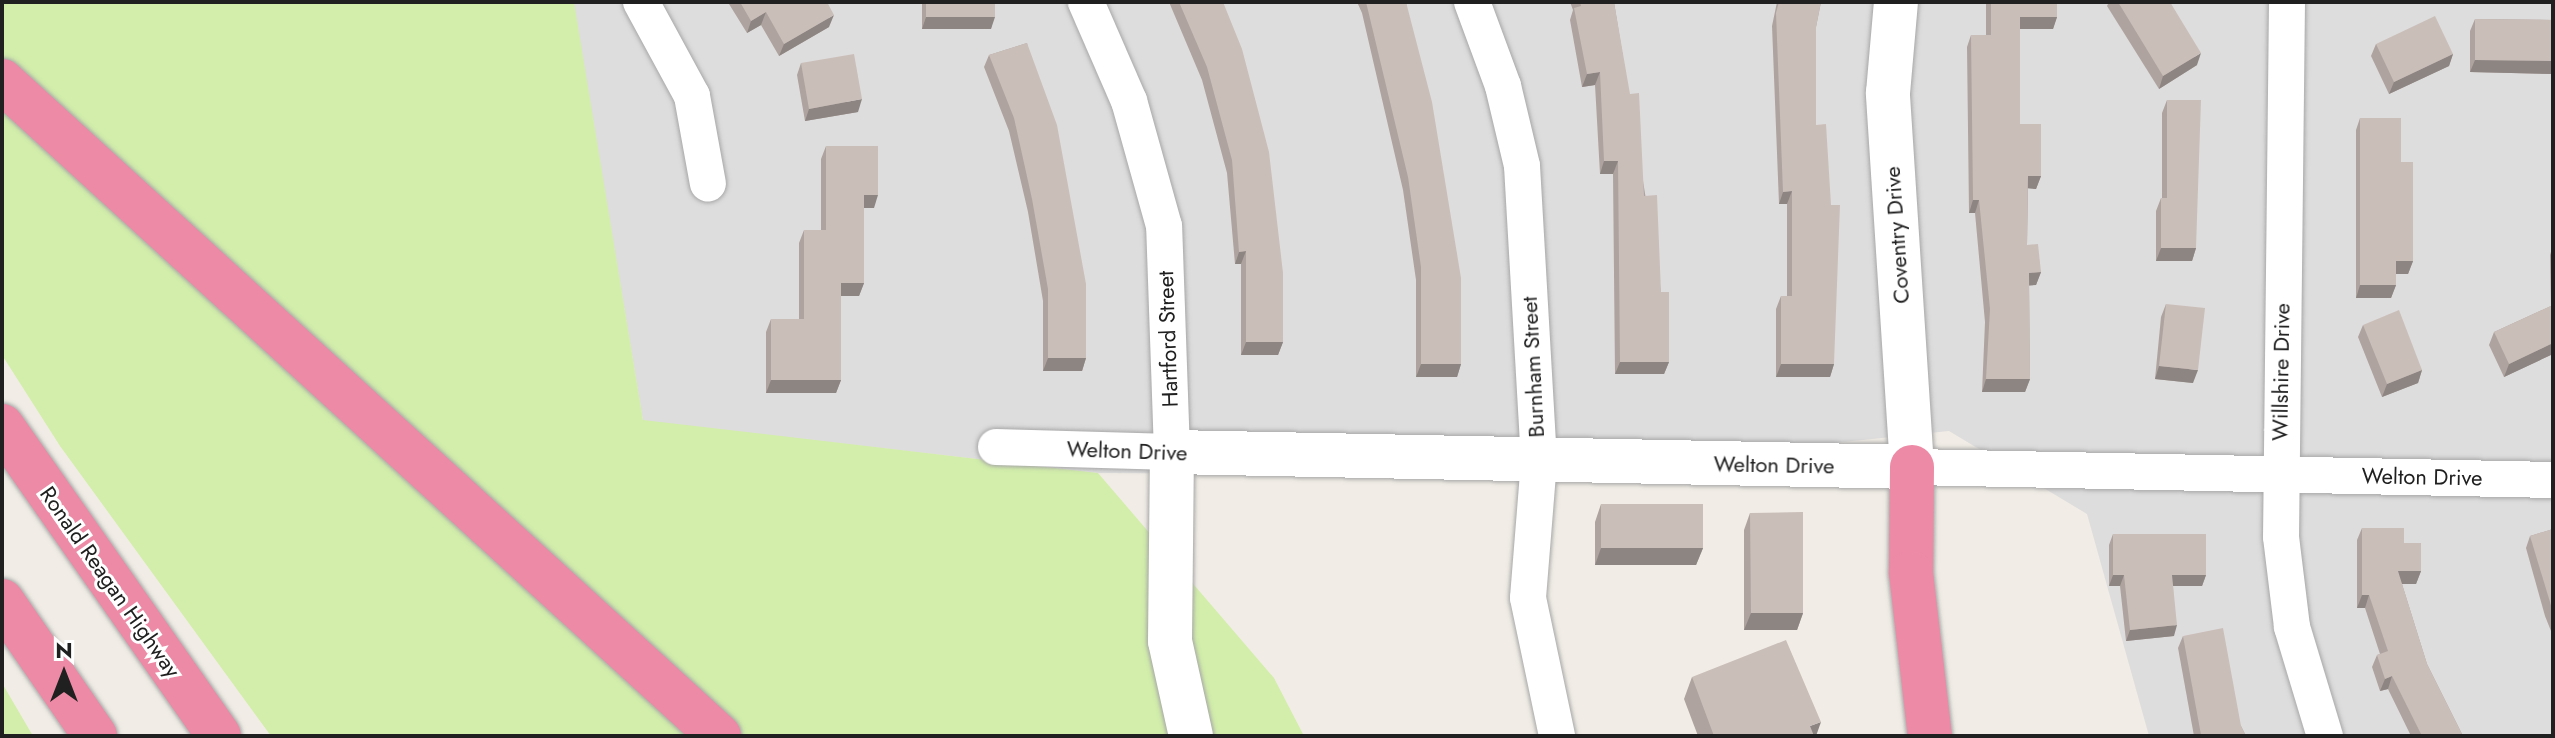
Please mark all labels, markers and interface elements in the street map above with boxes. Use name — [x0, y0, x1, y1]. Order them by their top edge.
street label: Coventry Drive — [1879, 165, 1915, 305]
street label: Hartford Street — [1152, 270, 1184, 408]
street label: Burnham Street — [1516, 296, 1550, 438]
street label: Willshire Drive — [2267, 303, 2295, 441]
street label: Welton Drive — [1066, 436, 1188, 466]
street label: Welton Drive — [1713, 451, 1835, 479]
street label: Welton Drive — [2361, 463, 2483, 491]
street label: Ronald Reagan Highway — [34, 482, 186, 682]
north arrow — [24, 634, 104, 714]
text: N — [55, 634, 73, 666]

